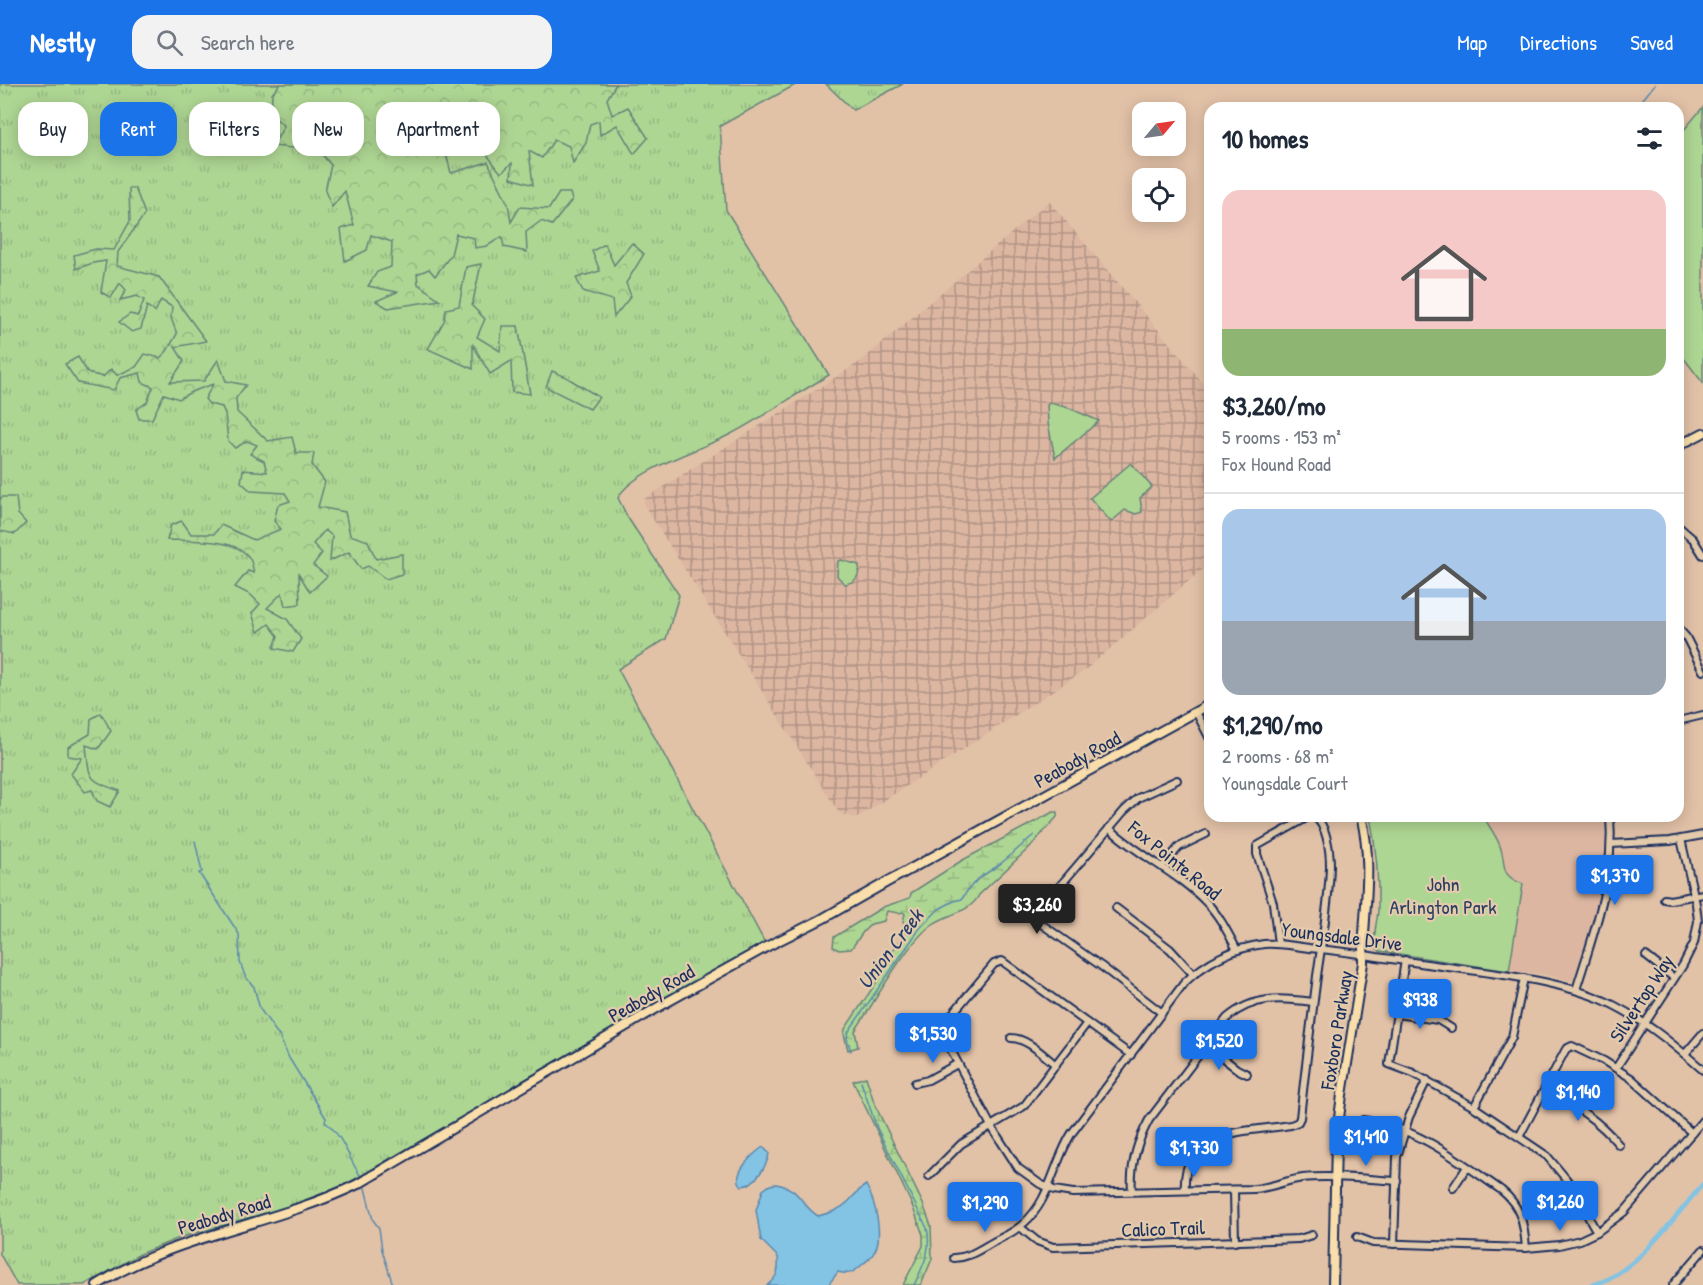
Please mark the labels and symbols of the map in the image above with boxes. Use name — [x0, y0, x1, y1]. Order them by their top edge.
north arrow — [1132, 102, 1186, 156]
street label: Peabody Road — [1029, 724, 1125, 794]
street label: Fox Pointe Road — [1122, 813, 1227, 906]
pin: $1,370 — [1566, 855, 1664, 906]
park label: John Arlington Park — [1389, 870, 1497, 920]
pin: $3,260 — [988, 884, 1086, 935]
water label: Union Creek — [850, 901, 931, 995]
street label: Youngsdale Drive — [1280, 915, 1404, 957]
street label: Silvertop Way — [1603, 949, 1679, 1047]
street label: Peabody Road — [603, 957, 699, 1029]
street label: Foxboro Parkway — [1313, 969, 1359, 1092]
pin: $938 — [1384, 979, 1456, 1030]
pin: $1,530 — [884, 1013, 982, 1064]
pin: $1,520 — [1170, 1020, 1268, 1071]
pin: $1,140 — [1529, 1071, 1627, 1122]
pin: $1,410 — [1317, 1116, 1415, 1167]
pin: $1,730 — [1145, 1127, 1243, 1178]
pin: $1,260 — [1511, 1181, 1609, 1232]
pin: $1,290 — [936, 1182, 1034, 1233]
street label: Peabody Road — [174, 1187, 274, 1241]
street label: Calico Trail — [1121, 1213, 1206, 1243]

